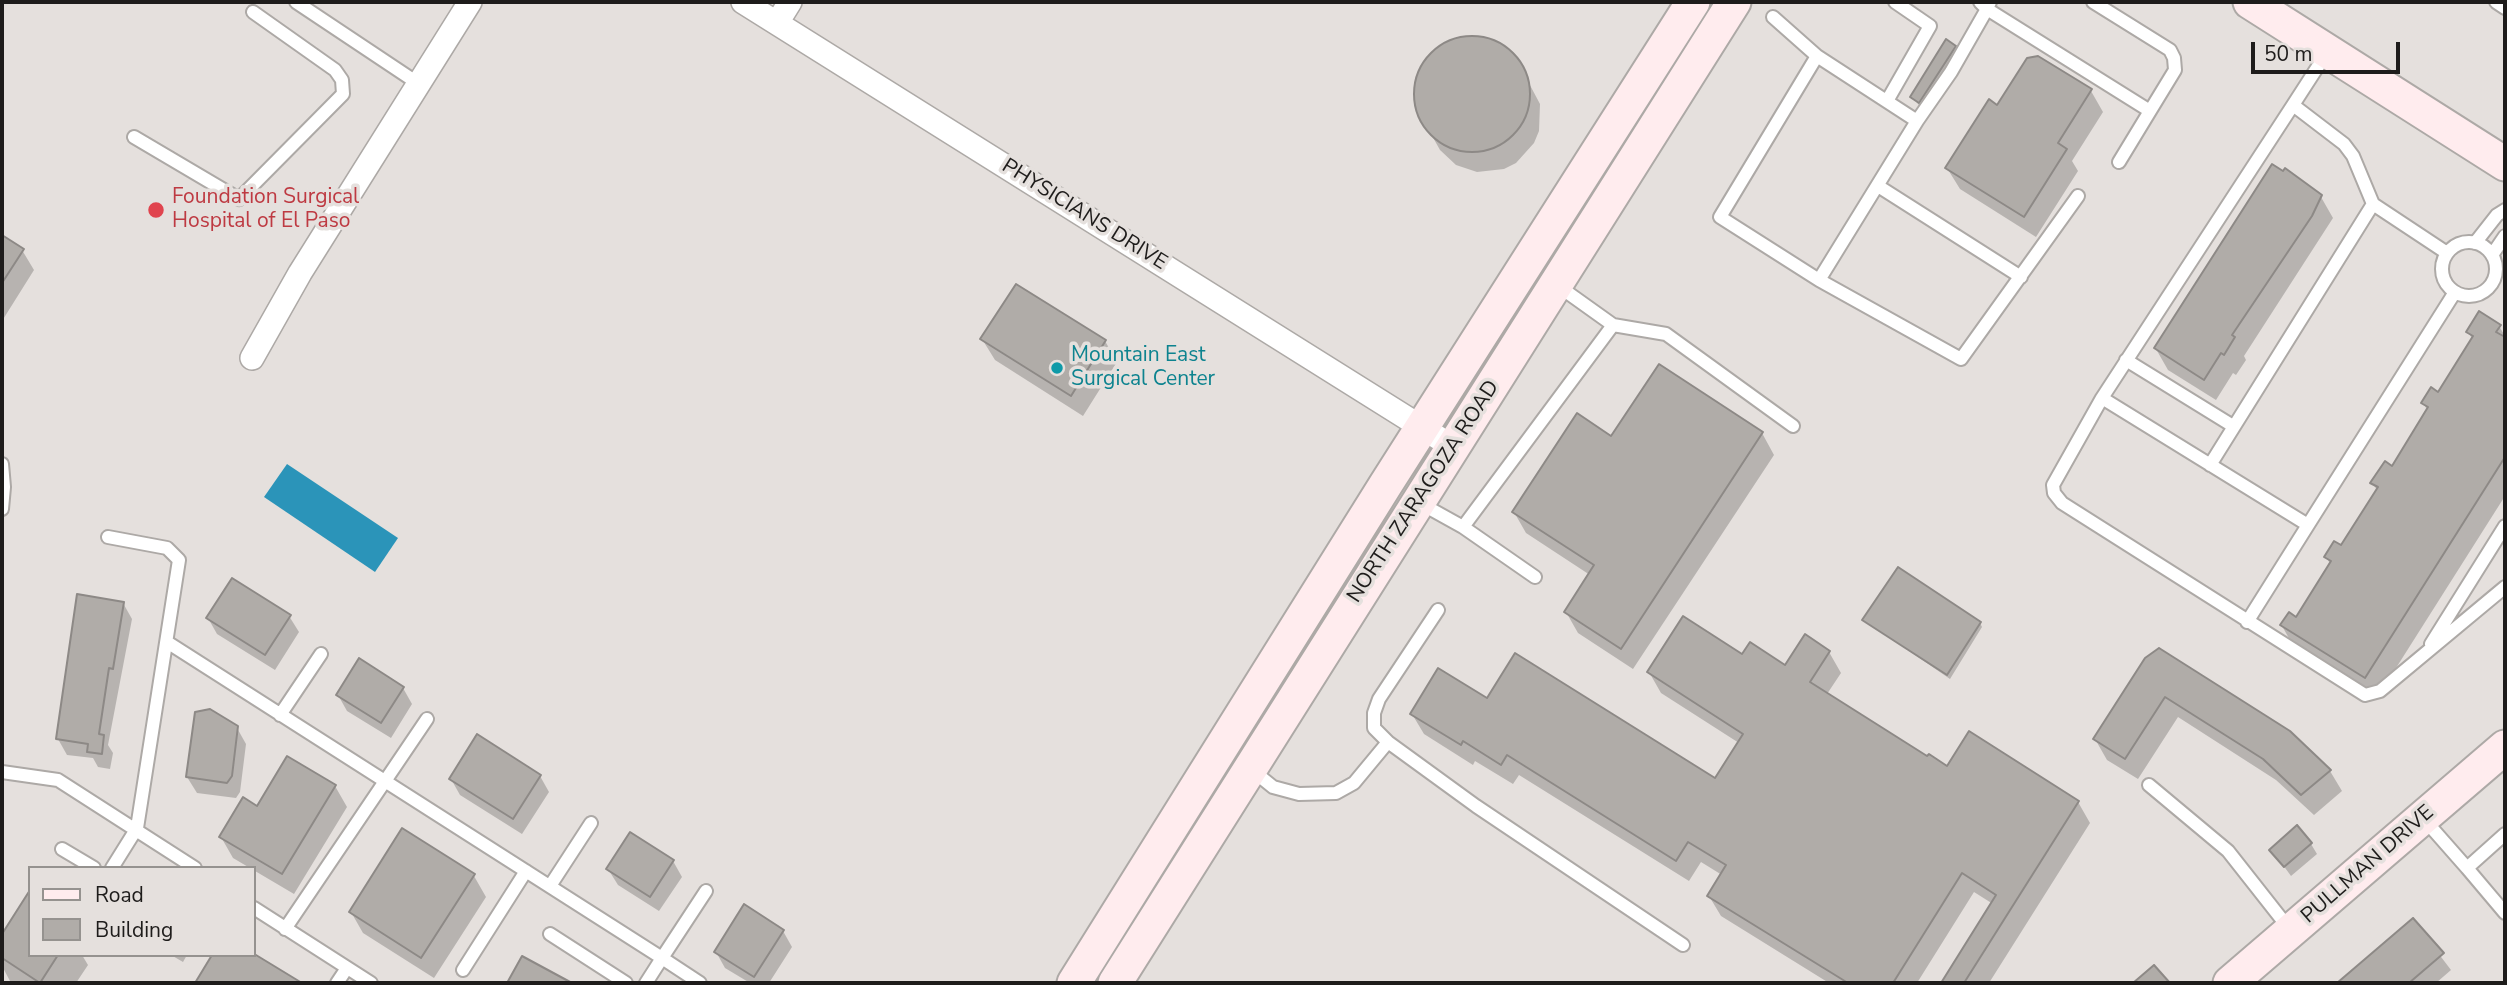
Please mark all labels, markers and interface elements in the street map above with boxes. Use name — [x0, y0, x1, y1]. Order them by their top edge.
scale bar — [2255, 28, 2404, 72]
text: 50 m — [2264, 40, 2313, 68]
street label: PHYSICIANS DRIVE — [997, 154, 1171, 276]
place label: Foundation Surgical Hospital of El Paso — [172, 185, 359, 235]
marker: Foundation Surgical Hospital of El Paso — [146, 200, 166, 220]
place label: Mountain East Surgical Center — [1071, 343, 1215, 393]
marker: Mountain East Surgical Center — [1049, 360, 1065, 376]
street label: NORTH ZARAGOZA ROAD — [1343, 376, 1505, 608]
street label: PULLMAN DRIVE — [2297, 801, 2439, 929]
legend — [28, 866, 256, 957]
text: Road — [95, 881, 144, 909]
text: Building — [95, 916, 173, 944]

